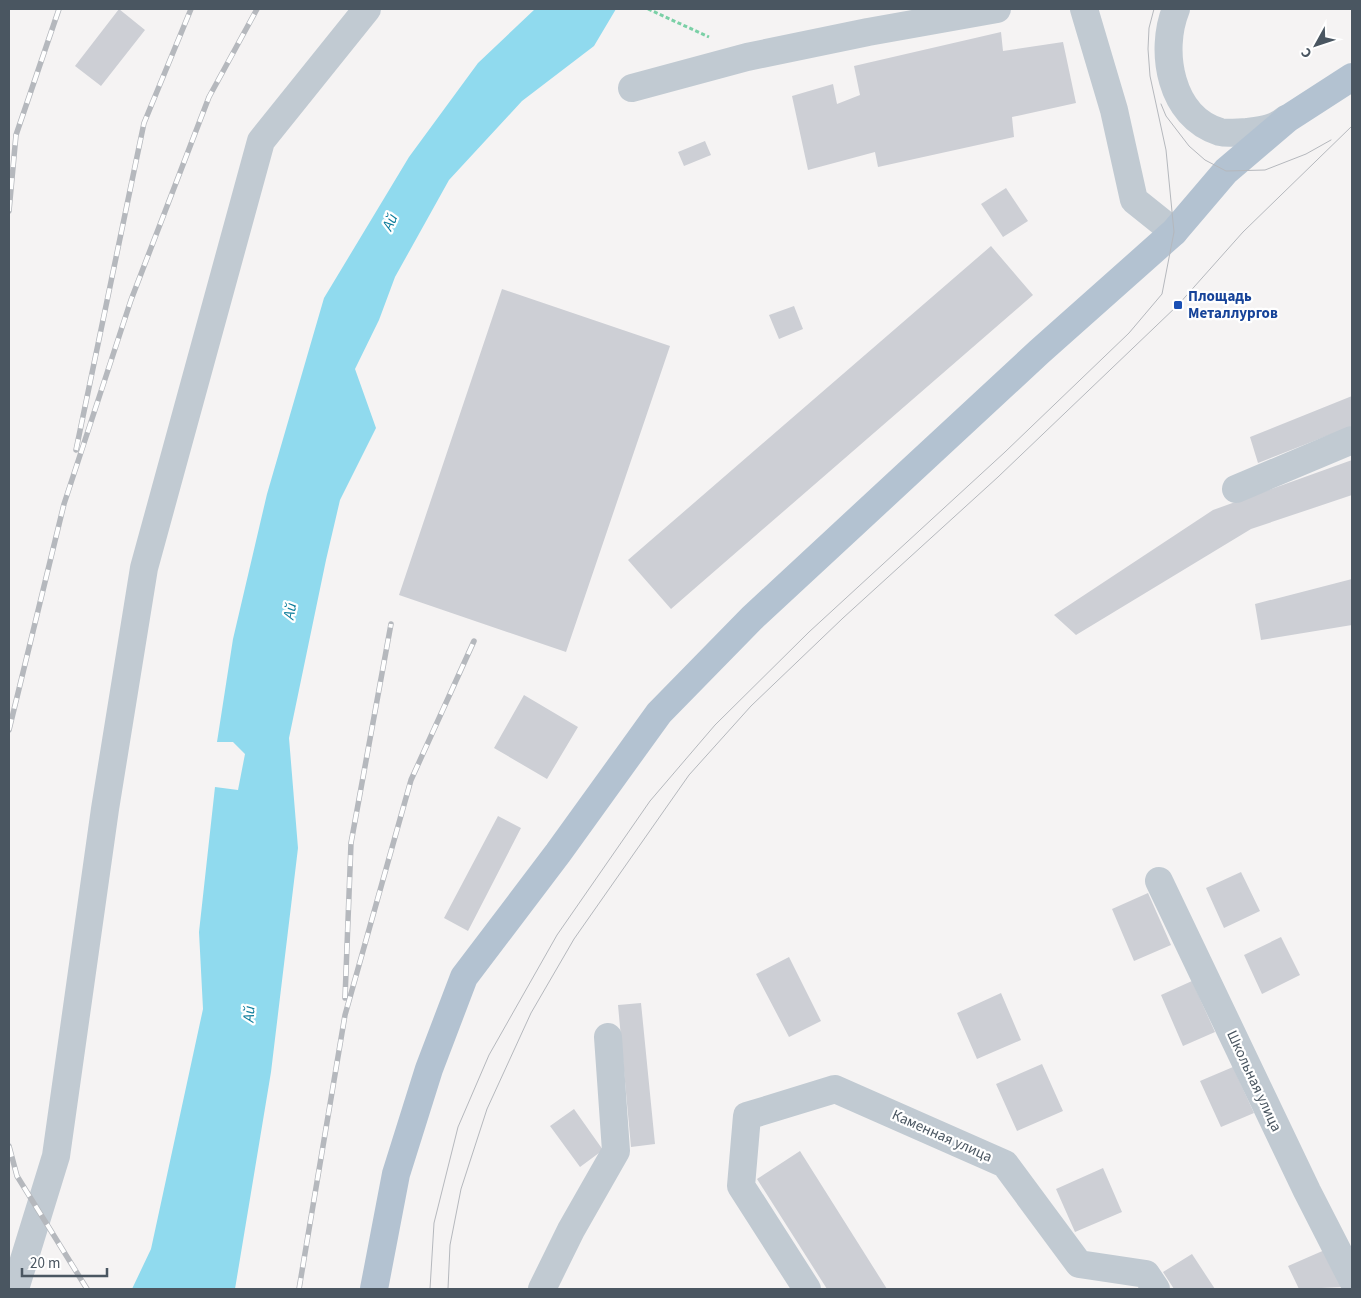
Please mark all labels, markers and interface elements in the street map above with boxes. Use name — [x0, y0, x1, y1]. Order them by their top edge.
north arrow — [1291, 20, 1341, 70]
text: С — [1297, 43, 1317, 62]
water label: Ай — [376, 210, 403, 235]
place label: Площадь Металлургов — [1188, 286, 1278, 324]
marker: Площадь Металлургов — [1172, 299, 1184, 311]
water label: Ай — [278, 601, 302, 622]
water label: Ай — [237, 1005, 261, 1024]
street label: Школьная улица — [1221, 1027, 1287, 1135]
street label: Каменная улица — [889, 1105, 995, 1167]
scale bar — [22, 1246, 108, 1278]
text: 20 m — [30, 1253, 60, 1274]

